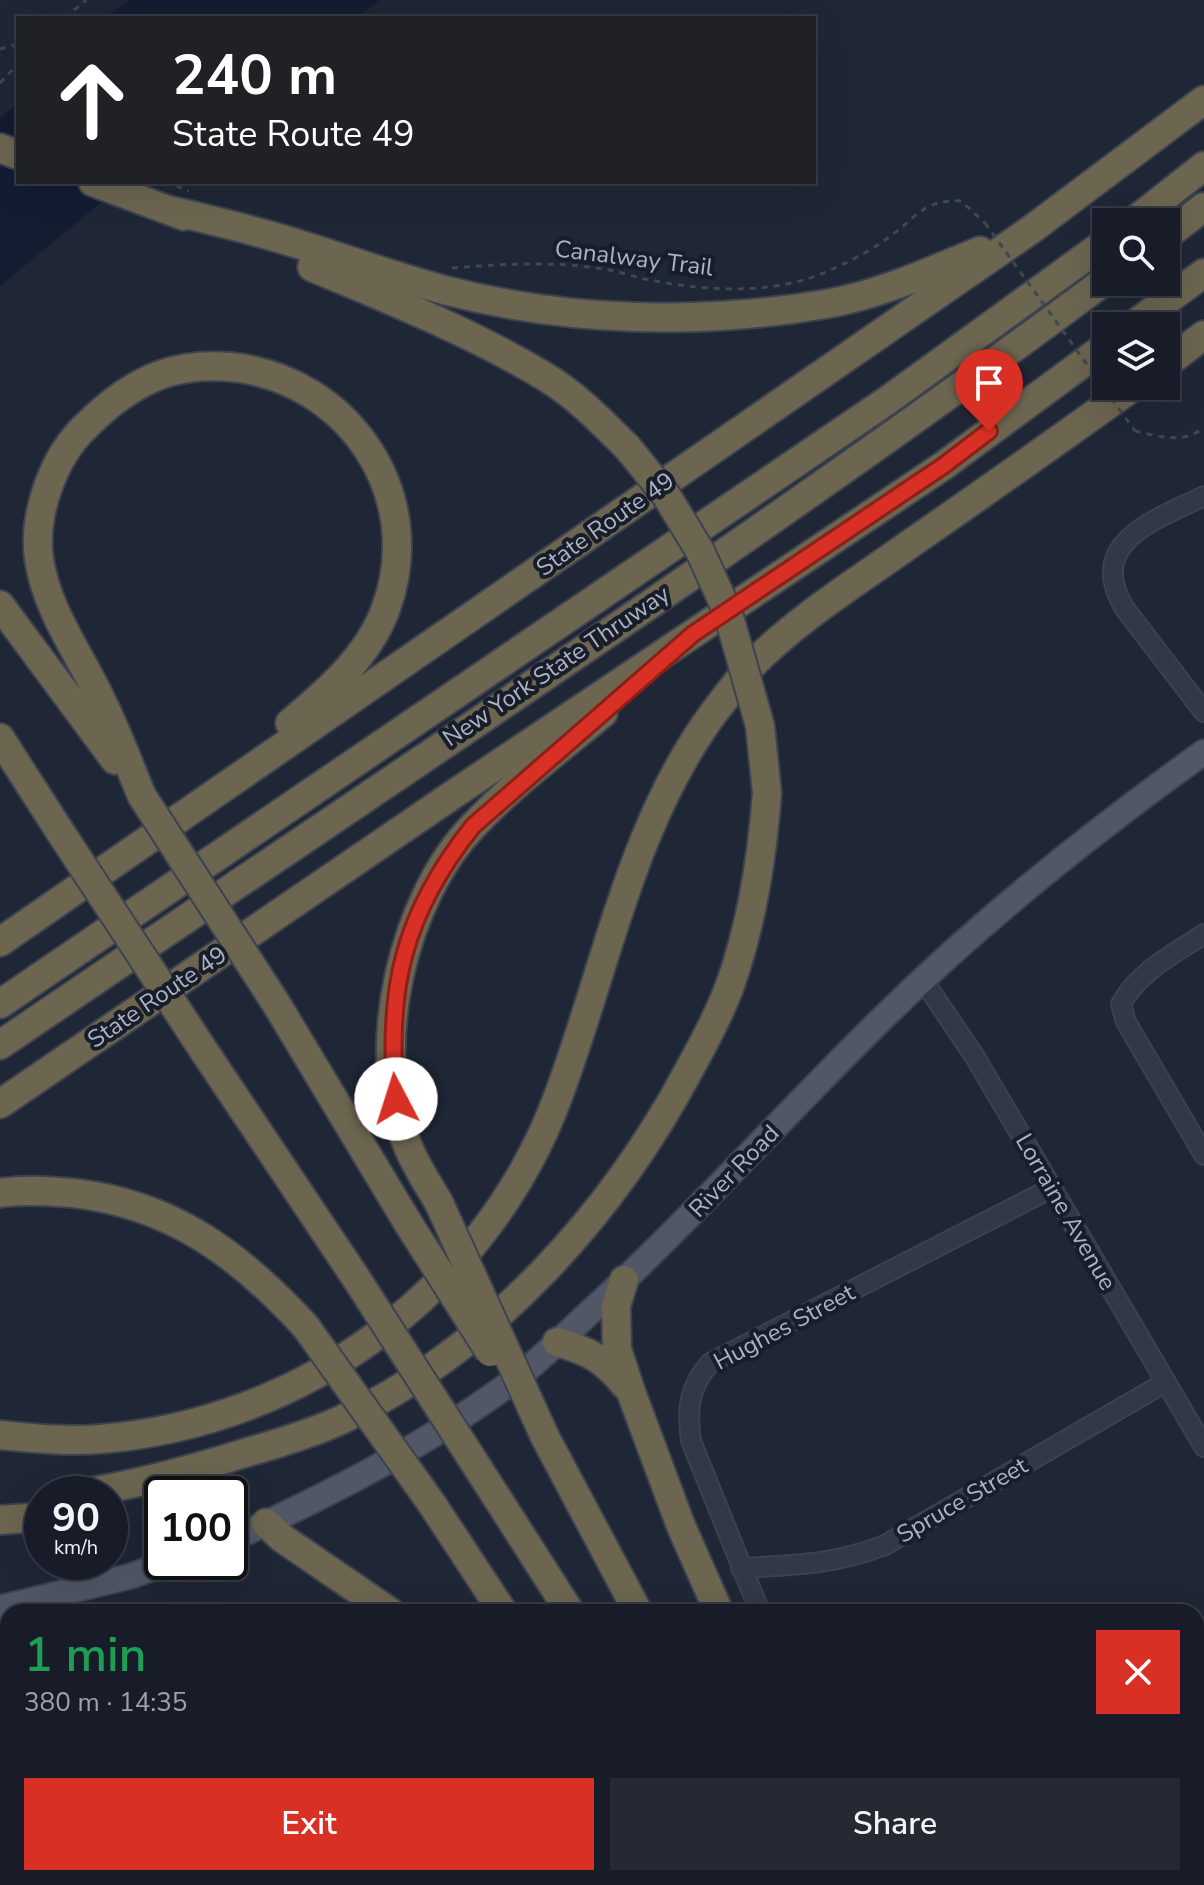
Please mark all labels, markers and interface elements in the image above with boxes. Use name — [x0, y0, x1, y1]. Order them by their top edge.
text: 240 m — [172, 37, 337, 114]
icon: ahead — [40, 48, 144, 152]
text: State Route 49 — [172, 110, 415, 159]
map controls — [1092, 208, 1180, 400]
button: search — [1092, 208, 1180, 296]
street label: Canalway Trail — [553, 232, 715, 284]
button: layers — [1092, 312, 1180, 400]
pin — [955, 349, 1023, 431]
icon: arrive — [967, 361, 1011, 405]
street label: State Route 49 — [530, 465, 680, 583]
street label: New York State Thruway — [436, 578, 676, 754]
street label: State Route 49 — [81, 939, 233, 1055]
position arrow — [354, 1057, 438, 1141]
street label: River Road — [682, 1118, 786, 1224]
street label: Lorraine Avenue — [1008, 1128, 1124, 1296]
street label: Hughes Street — [708, 1276, 861, 1378]
street label: Spruce Street — [891, 1449, 1034, 1550]
speed limit sign: 100 — [144, 1476, 248, 1580]
text: 90 — [52, 1491, 100, 1545]
text: km/h — [54, 1534, 98, 1561]
text: 1 min — [24, 1622, 146, 1688]
button: close — [1096, 1630, 1180, 1714]
text: 380 m · 14:35 — [24, 1685, 187, 1720]
button: Exit — [24, 1778, 594, 1870]
button: Share — [610, 1778, 1180, 1870]

